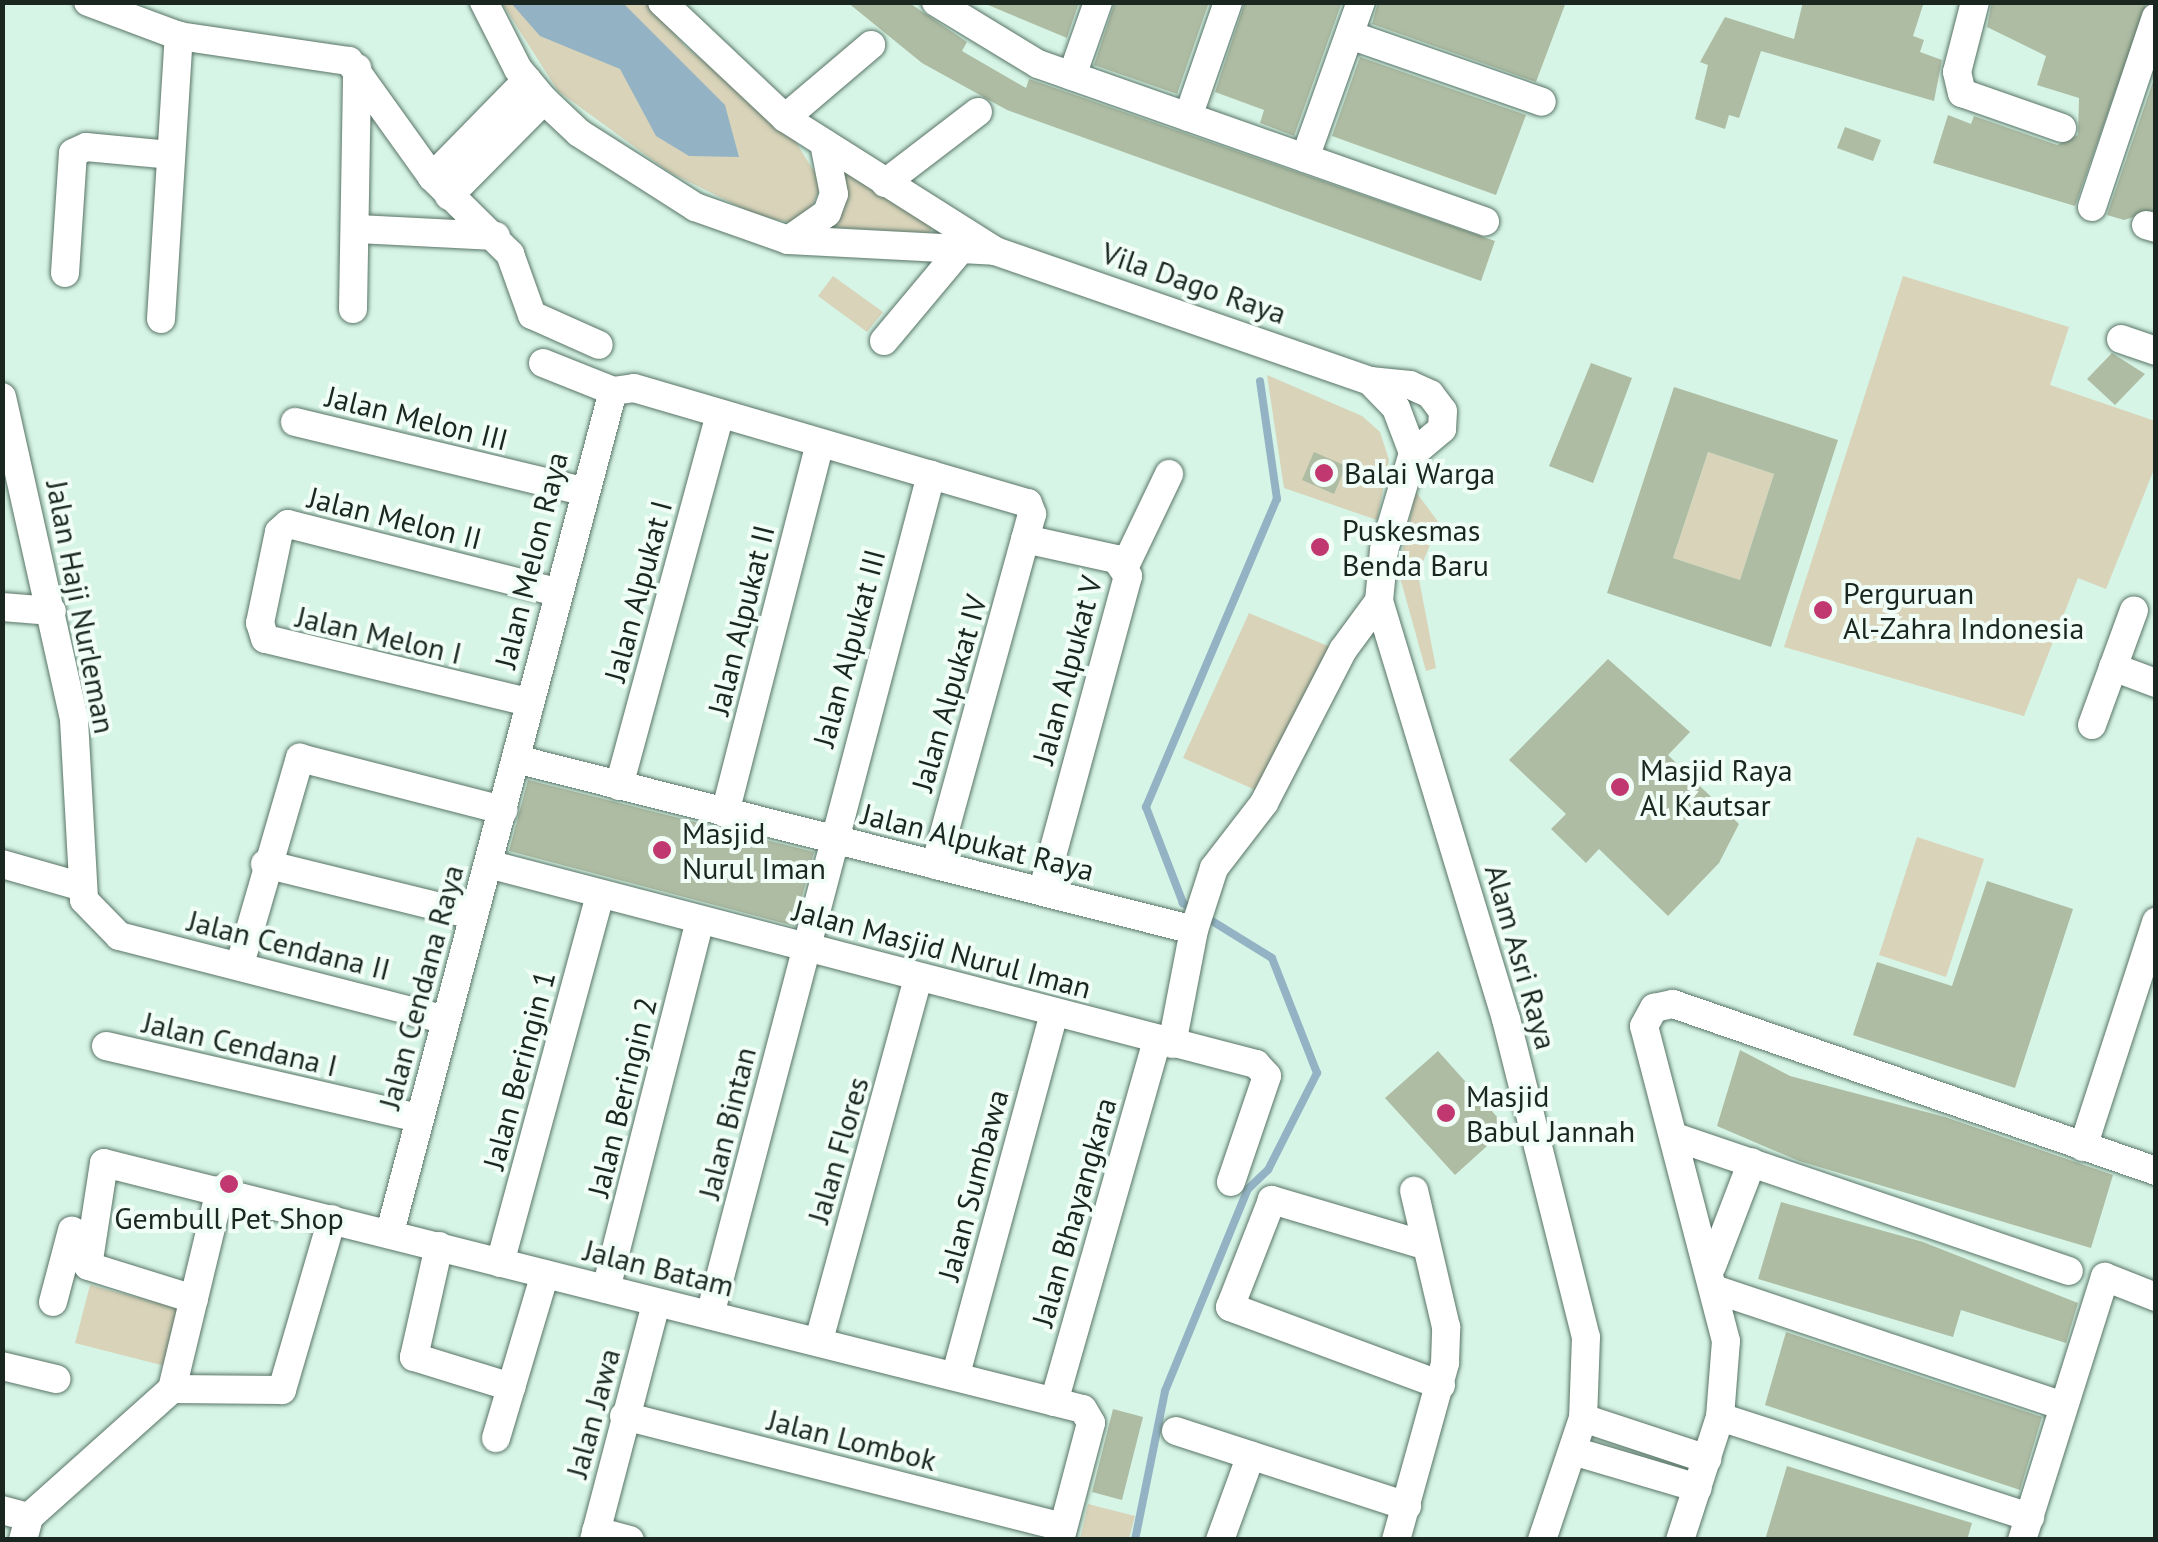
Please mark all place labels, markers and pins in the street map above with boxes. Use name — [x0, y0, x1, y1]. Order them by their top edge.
place label: Balai Warga — [1344, 455, 1496, 491]
marker: Balai Warga — [1313, 462, 1335, 484]
place label: Puskesmas Benda Baru — [1342, 512, 1489, 582]
marker: Puskesmas Benda Baru — [1307, 534, 1333, 560]
place label: Perguruan Al-Zahra Indonesia — [1843, 575, 2084, 646]
marker: Perguruan Al-Zahra Indonesia — [1812, 599, 1834, 621]
place label: Masjid Raya Al Kautsar — [1640, 752, 1793, 822]
marker: Masjid Raya Al Kautsar — [1609, 776, 1631, 798]
place label: Masjid Nurul Iman — [682, 815, 826, 886]
marker: Masjid Nurul Iman — [651, 839, 673, 861]
place label: Masjid Babul Jannah — [1466, 1078, 1635, 1148]
marker: Masjid Babul Jannah — [1435, 1102, 1457, 1124]
marker: Gembull Pet Shop — [218, 1173, 240, 1195]
place label: Gembull Pet Shop — [114, 1200, 344, 1236]

